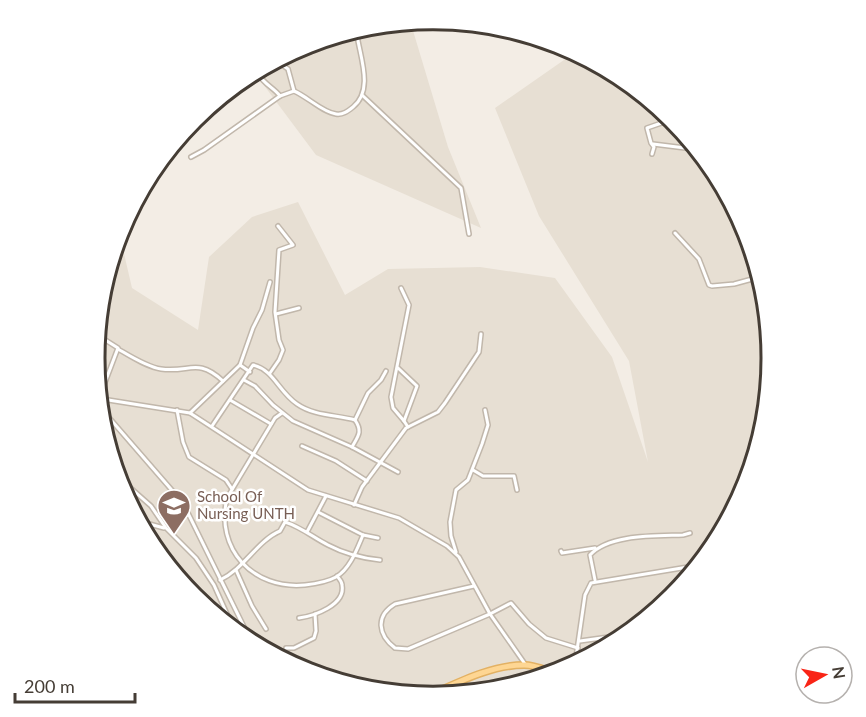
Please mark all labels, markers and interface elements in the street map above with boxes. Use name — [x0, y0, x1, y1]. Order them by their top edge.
place label: School Of Nursing UNTH — [197, 487, 295, 522]
school or university icon: School Of Nursing UNTH — [156, 488, 192, 535]
north arrow — [794, 645, 854, 705]
text: N — [829, 665, 850, 680]
scale bar — [15, 666, 135, 704]
text: 200 m — [24, 675, 75, 697]

